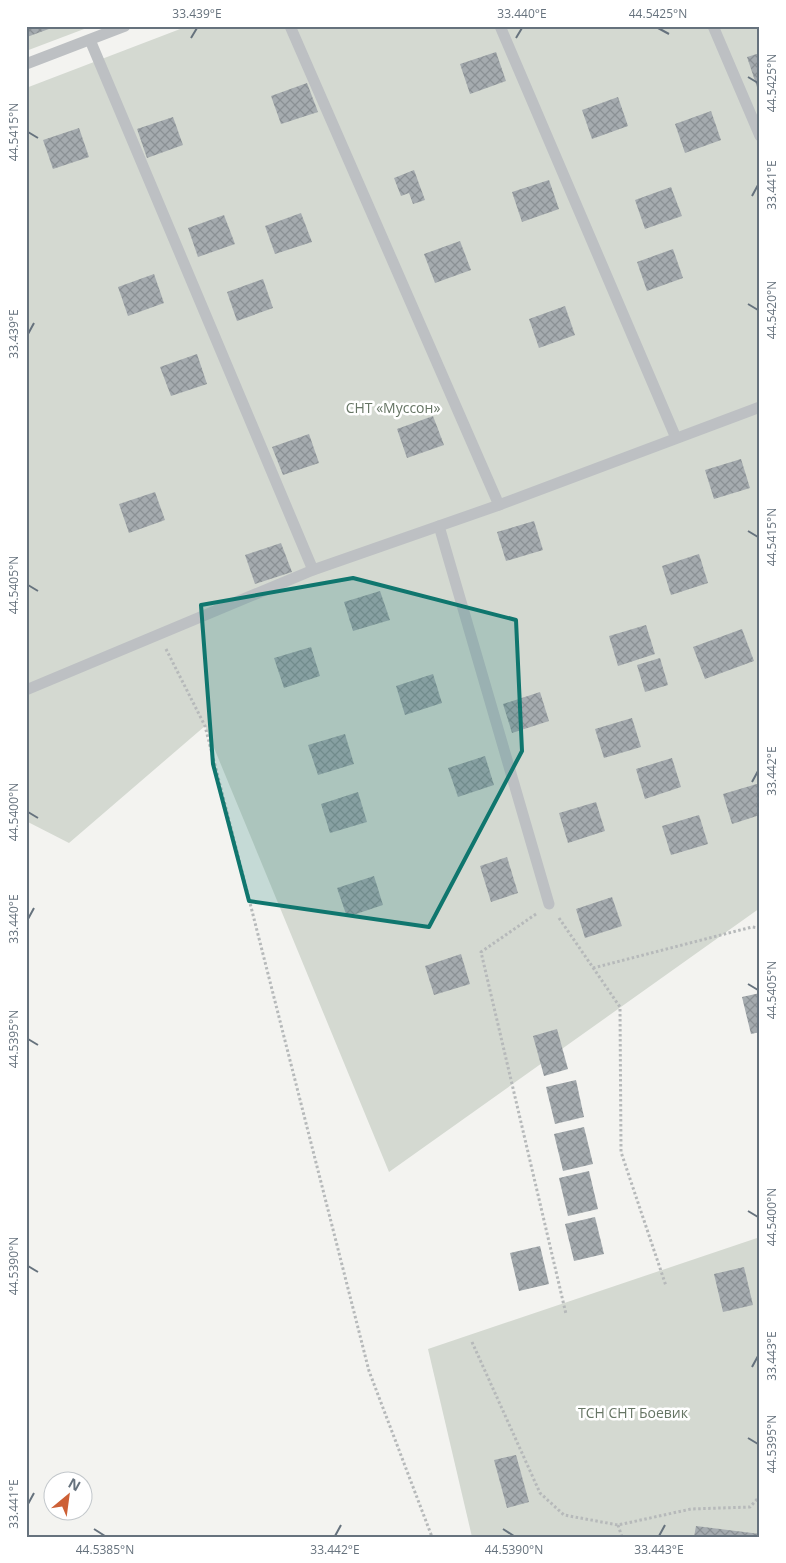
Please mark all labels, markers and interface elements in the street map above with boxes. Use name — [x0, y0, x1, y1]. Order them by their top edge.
text: 33.439°E — [172, 5, 222, 22]
text: 33.440°E — [497, 5, 547, 22]
text: 44.5425°N — [629, 5, 687, 22]
text: 44.5425°N — [763, 54, 780, 112]
text: 44.5415°N — [5, 103, 22, 161]
text: 33.441°E — [763, 160, 780, 210]
text: 44.5420°N — [763, 281, 780, 339]
text: 33.439°E — [5, 309, 22, 359]
park label: СНТ «Муссон» — [346, 398, 440, 417]
text: 44.5415°N — [763, 508, 780, 566]
text: 44.5405°N — [5, 556, 22, 614]
text: 33.442°E — [763, 746, 780, 796]
text: 44.5400°N — [5, 783, 22, 841]
text: 33.440°E — [5, 894, 22, 944]
text: 44.5405°N — [763, 961, 780, 1019]
text: 44.5395°N — [5, 1010, 22, 1068]
text: 44.5400°N — [763, 1188, 780, 1246]
text: 44.5390°N — [5, 1237, 22, 1295]
text: 33.443°E — [763, 1331, 780, 1381]
park label: ТСН СНТ Боевик — [578, 1403, 689, 1422]
text: 44.5395°N — [763, 1415, 780, 1473]
north arrow — [42, 1470, 92, 1520]
text: N — [65, 1473, 84, 1495]
text: 33.441°E — [5, 1479, 22, 1529]
text: 44.5385°N — [76, 1541, 134, 1558]
text: 33.442°E — [310, 1541, 360, 1558]
text: 44.5390°N — [485, 1541, 543, 1558]
text: 33.443°E — [634, 1541, 684, 1558]

